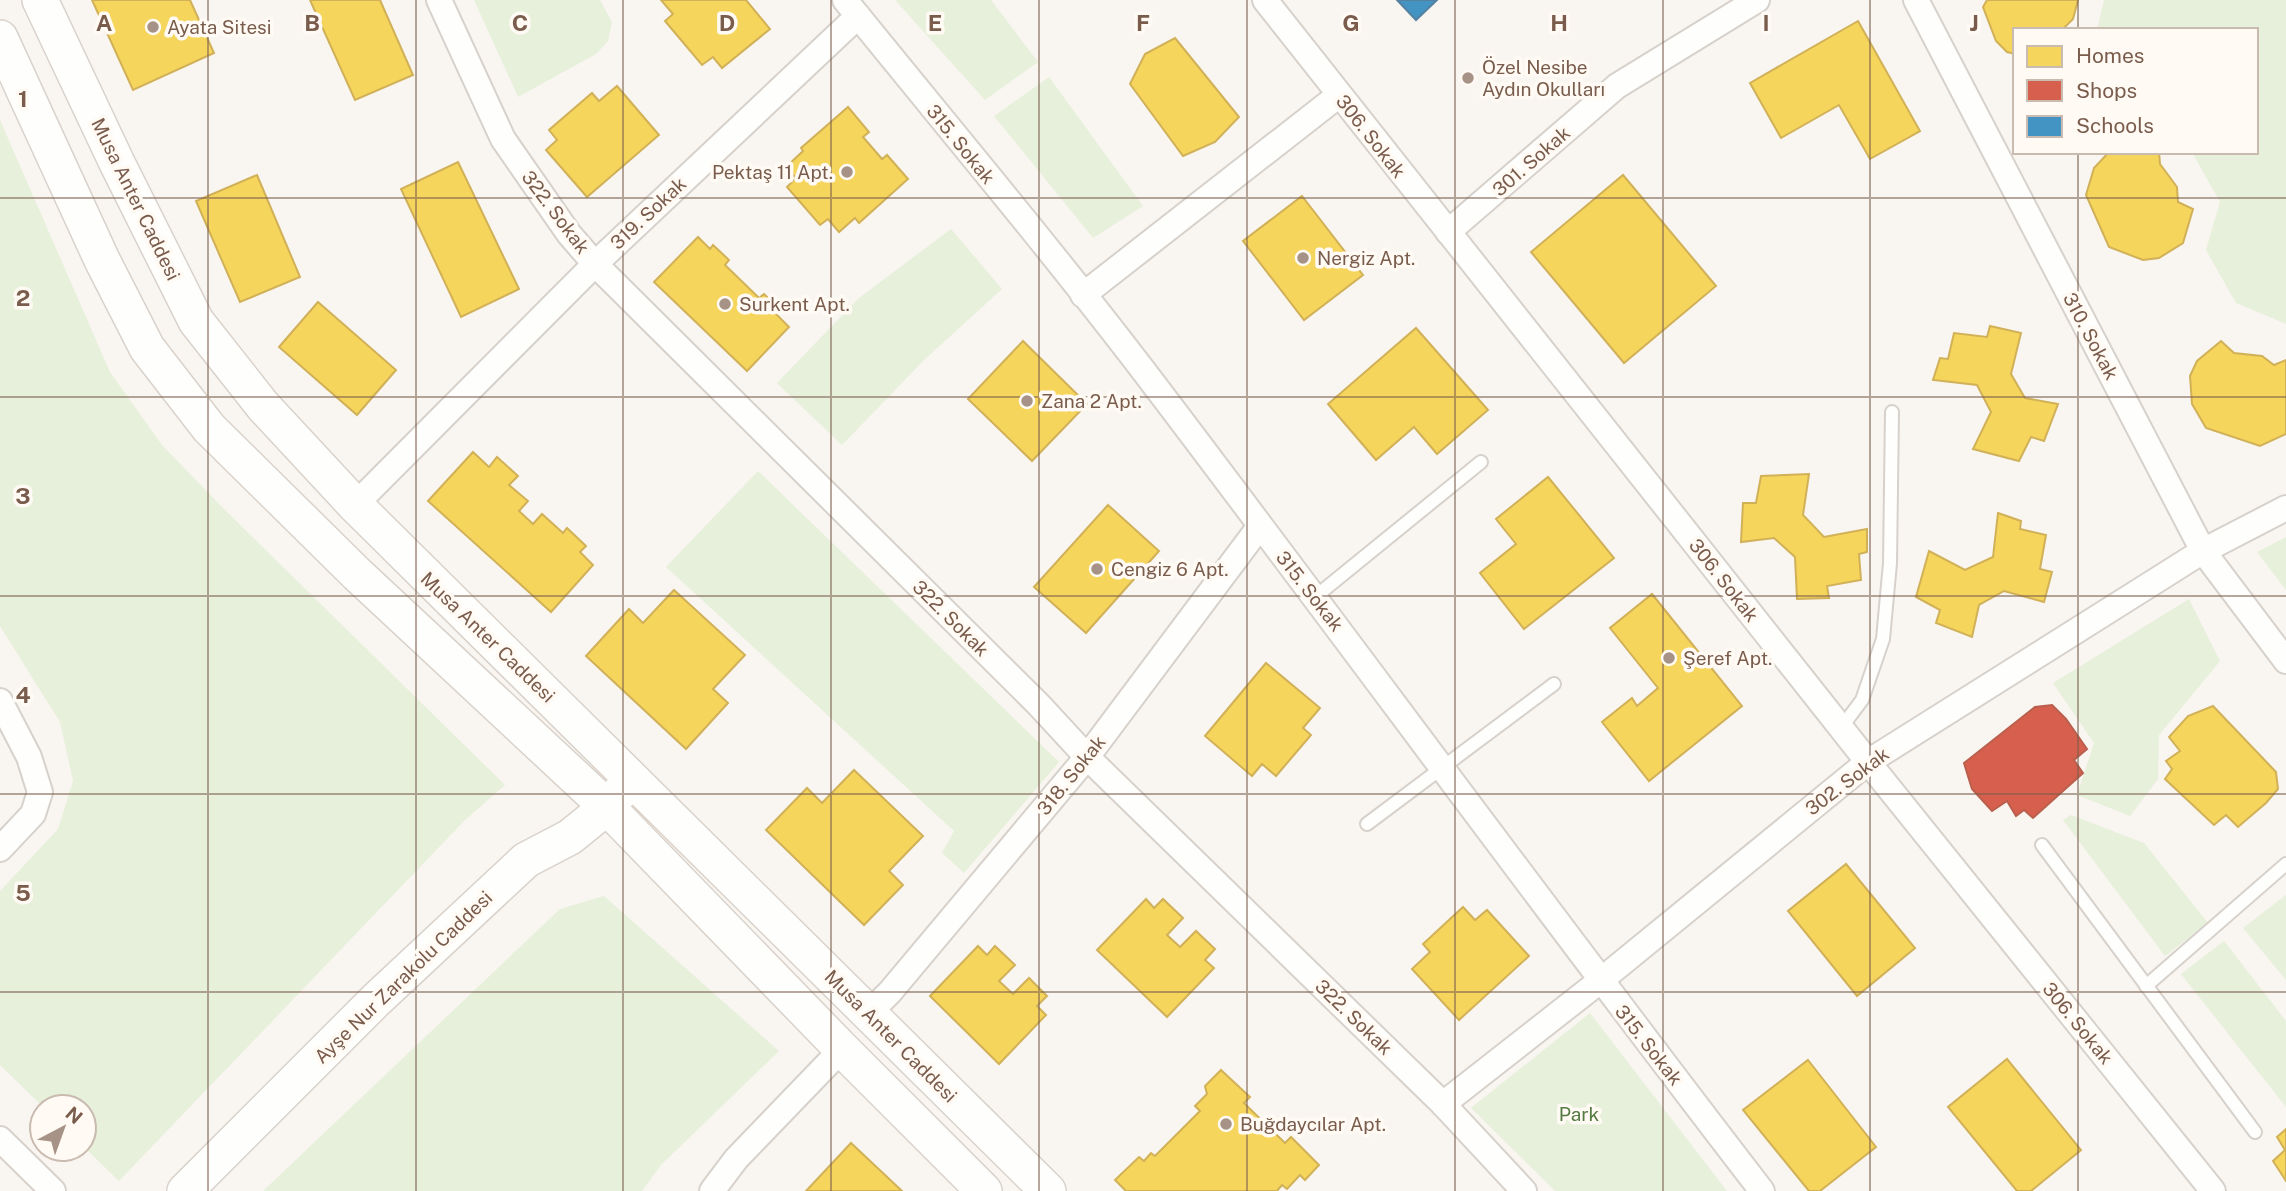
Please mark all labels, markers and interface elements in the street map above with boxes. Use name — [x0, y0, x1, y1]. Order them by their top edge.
text: A — [96, 9, 113, 36]
text: B — [304, 9, 320, 36]
text: C — [512, 9, 528, 36]
text: D — [719, 9, 735, 36]
text: E — [928, 9, 942, 36]
text: F — [1136, 9, 1150, 36]
text: G — [1342, 9, 1360, 36]
text: H — [1550, 9, 1568, 36]
text: I — [1762, 9, 1770, 36]
text: J — [1969, 9, 1979, 36]
place label: Ayata Sitesi — [167, 16, 271, 38]
marker: Ayata Sitesi — [145, 19, 161, 35]
legend — [2013, 28, 2258, 154]
text: Homes — [2076, 43, 2144, 68]
place label: Özel Nesibe Aydın Okulları — [1482, 56, 1605, 100]
marker: Özel Nesibe Aydın Okulları — [1460, 70, 1476, 86]
text: Shops — [2076, 78, 2137, 103]
text: 1 — [18, 85, 28, 112]
street label: 306. Sokak — [1332, 90, 1410, 182]
street label: 315. Sokak — [922, 100, 1000, 188]
text: Schools — [2076, 113, 2154, 138]
street label: Musa Anter Caddesi — [87, 114, 185, 284]
street label: 301. Sokak — [1488, 121, 1574, 200]
place label: Pektaş 11 Apt. — [712, 161, 833, 183]
marker: Pektaş 11 Apt. — [839, 164, 855, 180]
street label: 322. Sokak — [518, 166, 595, 258]
street label: 319. Sokak — [606, 172, 691, 254]
place label: Nergiz Apt. — [1317, 247, 1415, 269]
marker: Nergiz Apt. — [1295, 250, 1311, 266]
text: 2 — [16, 284, 30, 311]
street label: 310. Sokak — [2059, 289, 2123, 383]
place label: Surkent Apt. — [739, 293, 850, 315]
marker: Surkent Apt. — [717, 296, 733, 312]
place label: Zana 2 Apt. — [1041, 390, 1142, 412]
marker: Zana 2 Apt. — [1019, 393, 1035, 409]
text: 3 — [15, 482, 31, 509]
street label: 306. Sokak — [1685, 534, 1763, 626]
street label: 315. Sokak — [1272, 547, 1348, 636]
place label: Cengiz 6 Apt. — [1111, 558, 1229, 580]
marker: Cengiz 6 Apt. — [1089, 561, 1105, 577]
street label: Musa Anter Caddesi — [416, 567, 560, 707]
street label: 322. Sokak — [908, 575, 994, 661]
place label: Şeref Apt. — [1683, 647, 1772, 669]
marker: Şeref Apt. — [1661, 650, 1677, 666]
text: 4 — [15, 681, 31, 708]
street label: 318. Sokak — [1032, 731, 1110, 819]
street label: 302. Sokak — [1801, 742, 1893, 819]
text: 5 — [15, 879, 31, 906]
street label: Ayşe Nur Zarakolu Caddesi — [310, 886, 496, 1068]
street label: Musa Anter Caddesi — [820, 965, 962, 1107]
street label: 322. Sokak — [1311, 975, 1397, 1059]
street label: 306. Sokak — [2038, 978, 2118, 1069]
street label: 315. Sokak — [1611, 1001, 1687, 1090]
north arrow — [28, 1093, 98, 1163]
text: N — [61, 1102, 87, 1128]
park label: Park — [1559, 1103, 1600, 1125]
place label: Buğdaycılar Apt. — [1240, 1113, 1386, 1135]
marker: Buğdaycılar Apt. — [1218, 1116, 1234, 1132]

